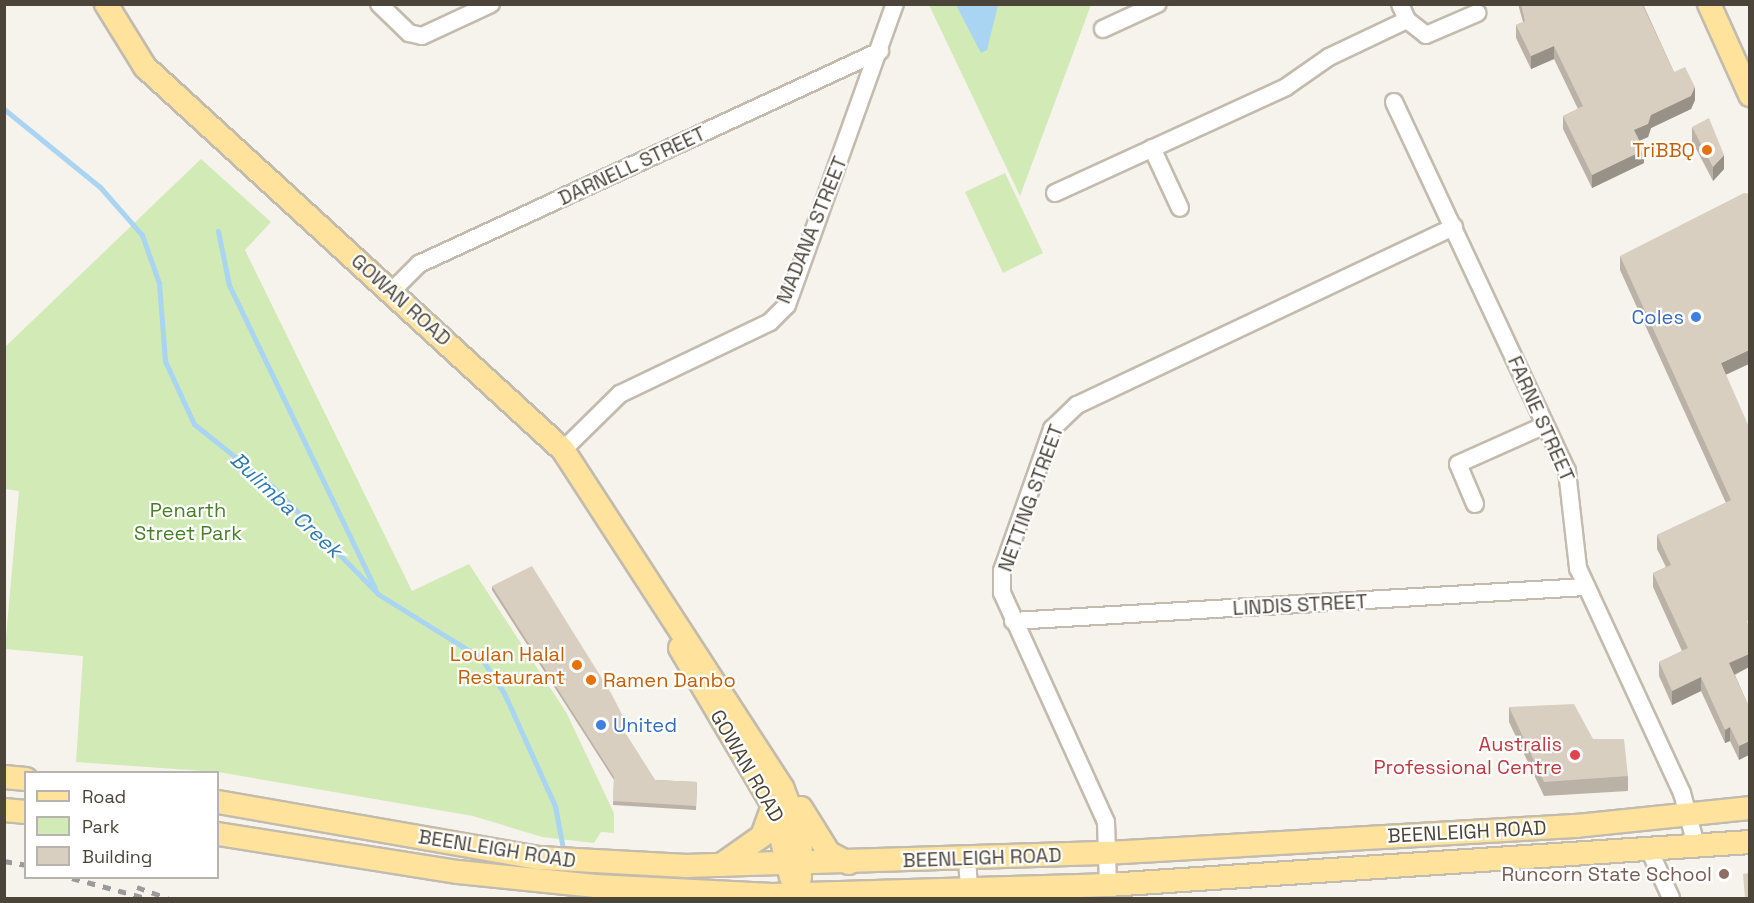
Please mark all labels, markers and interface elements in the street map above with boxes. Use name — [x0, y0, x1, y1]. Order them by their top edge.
street label: DARNELL STREET — [554, 121, 710, 211]
place label: TriBBQ — [1632, 138, 1695, 162]
marker: TriBBQ — [1700, 143, 1714, 157]
street label: MADANA STREET — [771, 153, 853, 307]
street label: GOWAN ROAD — [346, 249, 456, 351]
place label: Coles — [1632, 305, 1684, 329]
marker: Coles — [1689, 310, 1703, 324]
street label: FARNE STREET — [1503, 352, 1579, 486]
street label: NETTING STREET — [993, 421, 1069, 575]
water label: Bulimba Creek — [225, 447, 347, 563]
park label: Penarth Street Park — [134, 498, 242, 545]
street label: LINDIS STREET — [1232, 589, 1368, 621]
place label: Loulan Halal Restaurant — [450, 642, 565, 689]
marker: Loulan Halal Restaurant — [570, 658, 584, 672]
place label: Ramen Danbo — [603, 668, 736, 692]
marker: Ramen Danbo — [584, 673, 598, 687]
street label: GOWAN ROAD — [705, 705, 789, 827]
place label: United — [613, 713, 677, 737]
marker: United — [594, 718, 608, 732]
place label: Australis Professional Centre — [1374, 732, 1562, 779]
marker: Australis Professional Centre — [1566, 746, 1584, 764]
legend — [24, 771, 219, 879]
text: Road — [82, 785, 126, 808]
text: Park — [82, 815, 119, 838]
street label: BEENLEIGH ROAD — [1387, 816, 1547, 848]
street label: BEENLEIGH ROAD — [416, 825, 578, 873]
street label: BEENLEIGH ROAD — [902, 843, 1062, 873]
text: Building — [82, 845, 152, 868]
place label: Runcorn State School — [1501, 862, 1712, 886]
marker: Runcorn State School — [1717, 867, 1731, 881]

